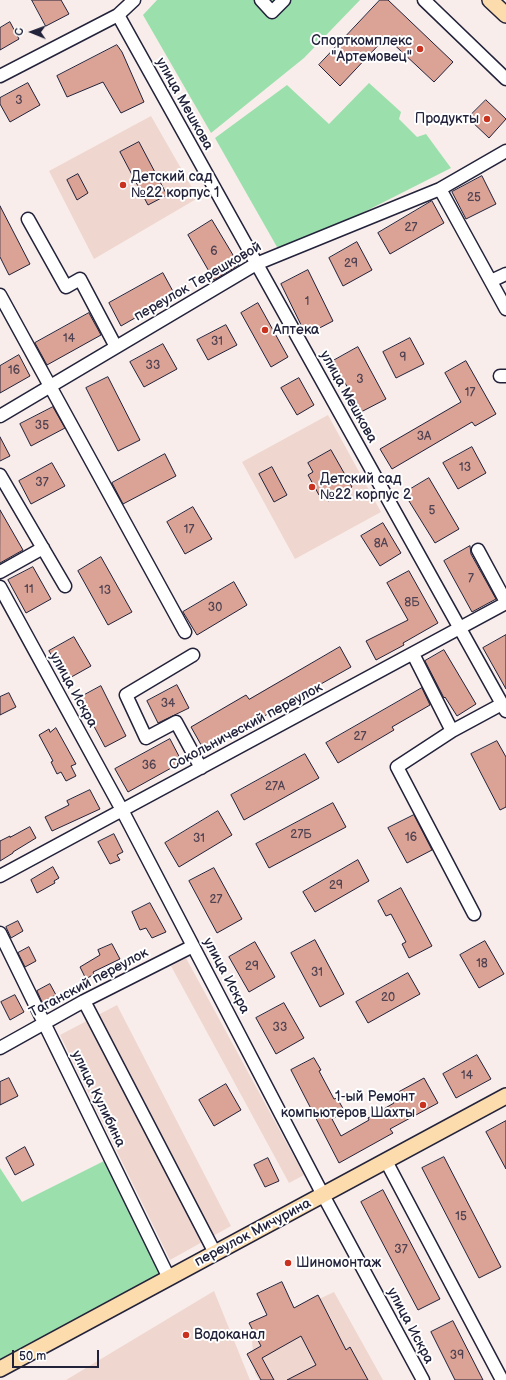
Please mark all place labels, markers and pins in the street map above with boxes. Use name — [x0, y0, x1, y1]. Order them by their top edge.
place label: Спорткомплекс "Артемовец" — [311, 33, 412, 66]
marker: Спорткомплекс "Артемовец" — [415, 44, 425, 54]
place label: Продукты — [415, 111, 479, 127]
marker: Продукты — [482, 114, 492, 124]
place label: Детский сад №22 корпус 1 — [131, 169, 219, 202]
marker: Детский сад №22 корпус 1 — [118, 180, 128, 190]
place label: Аптека — [273, 322, 319, 338]
marker: Аптека — [260, 325, 270, 335]
place label: Детский сад №22 корпус 2 — [320, 471, 411, 504]
marker: Детский сад №22 корпус 2 — [307, 482, 317, 492]
place label: 1-ый Ремонт компьютеров Шахты — [281, 1089, 415, 1122]
marker: 1-ый Ремонт компьютеров Шахты — [418, 1100, 428, 1110]
place label: Шиномонтаж — [296, 1255, 381, 1271]
marker: Шиномонтаж — [283, 1258, 293, 1268]
place label: Водоканал — [194, 1327, 265, 1343]
marker: Водоканал — [181, 1330, 191, 1340]

